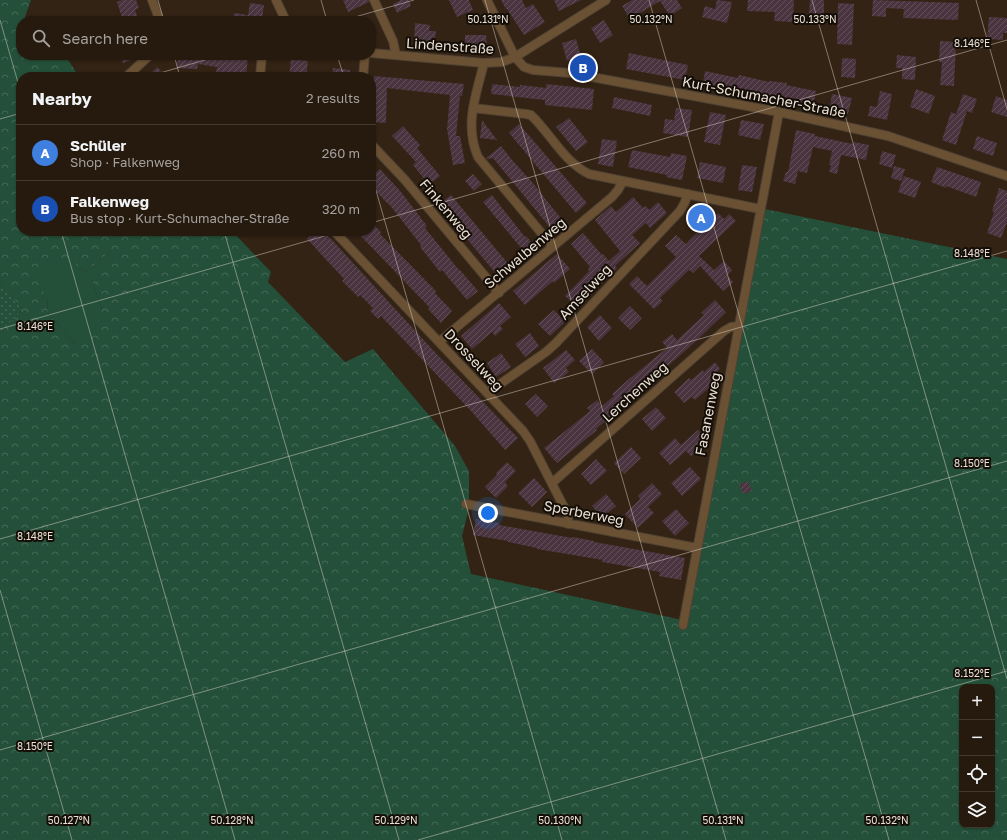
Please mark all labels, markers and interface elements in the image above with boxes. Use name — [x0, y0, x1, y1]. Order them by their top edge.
text: 50.131°N — [467, 13, 509, 25]
text: 50.132°N — [630, 13, 673, 25]
text: 50.133°N — [793, 13, 837, 25]
search box — [16, 16, 376, 60]
icon: search — [30, 27, 52, 49]
text: Search here — [62, 29, 148, 47]
street label: Lindenstraße — [405, 34, 495, 57]
text: 8.146°E — [954, 37, 990, 49]
pin: B — [570, 53, 596, 83]
street label: Kurt-Schumacher-Straße — [681, 72, 847, 121]
text: Nearby — [32, 88, 92, 109]
text: 2 results — [306, 90, 360, 106]
text: Schüler — [70, 136, 126, 154]
text: A — [40, 145, 50, 161]
text: 260 m — [322, 145, 360, 161]
text: Shop · Falkenweg — [70, 154, 180, 170]
street label: Finkenweg — [416, 175, 476, 242]
text: Falkenweg — [70, 192, 149, 210]
text: B — [40, 201, 50, 217]
text: 320 m — [322, 201, 360, 217]
pin: A — [688, 203, 714, 233]
text: Bus stop · Kurt-Schumacher-Straße — [70, 210, 289, 226]
street label: Schwalbenweg — [480, 213, 569, 292]
text: 8.148°E — [954, 247, 990, 259]
street label: Amselweg — [555, 260, 615, 323]
text: 8.146°E — [17, 320, 53, 332]
street label: Drosselweg — [441, 325, 507, 394]
street label: Lerchenweg — [598, 358, 671, 425]
street label: Fasanenweg — [691, 371, 724, 457]
text: 8.150°E — [954, 457, 990, 469]
street label: Sperberweg — [542, 496, 626, 529]
your location — [478, 503, 498, 523]
text: 8.148°E — [17, 530, 53, 542]
text: 8.152°E — [954, 667, 990, 679]
map controls — [959, 684, 995, 828]
button: + — [959, 684, 995, 720]
button: − — [959, 720, 995, 756]
text: 8.150°E — [17, 740, 53, 752]
button: locate — [959, 756, 995, 792]
button: layers — [959, 792, 995, 828]
text: 50.127°N — [48, 814, 90, 826]
text: 50.128°N — [210, 814, 254, 826]
text: 50.129°N — [374, 814, 418, 826]
text: 50.130°N — [538, 814, 582, 826]
text: 50.131°N — [702, 814, 744, 826]
text: 50.132°N — [866, 814, 909, 826]

